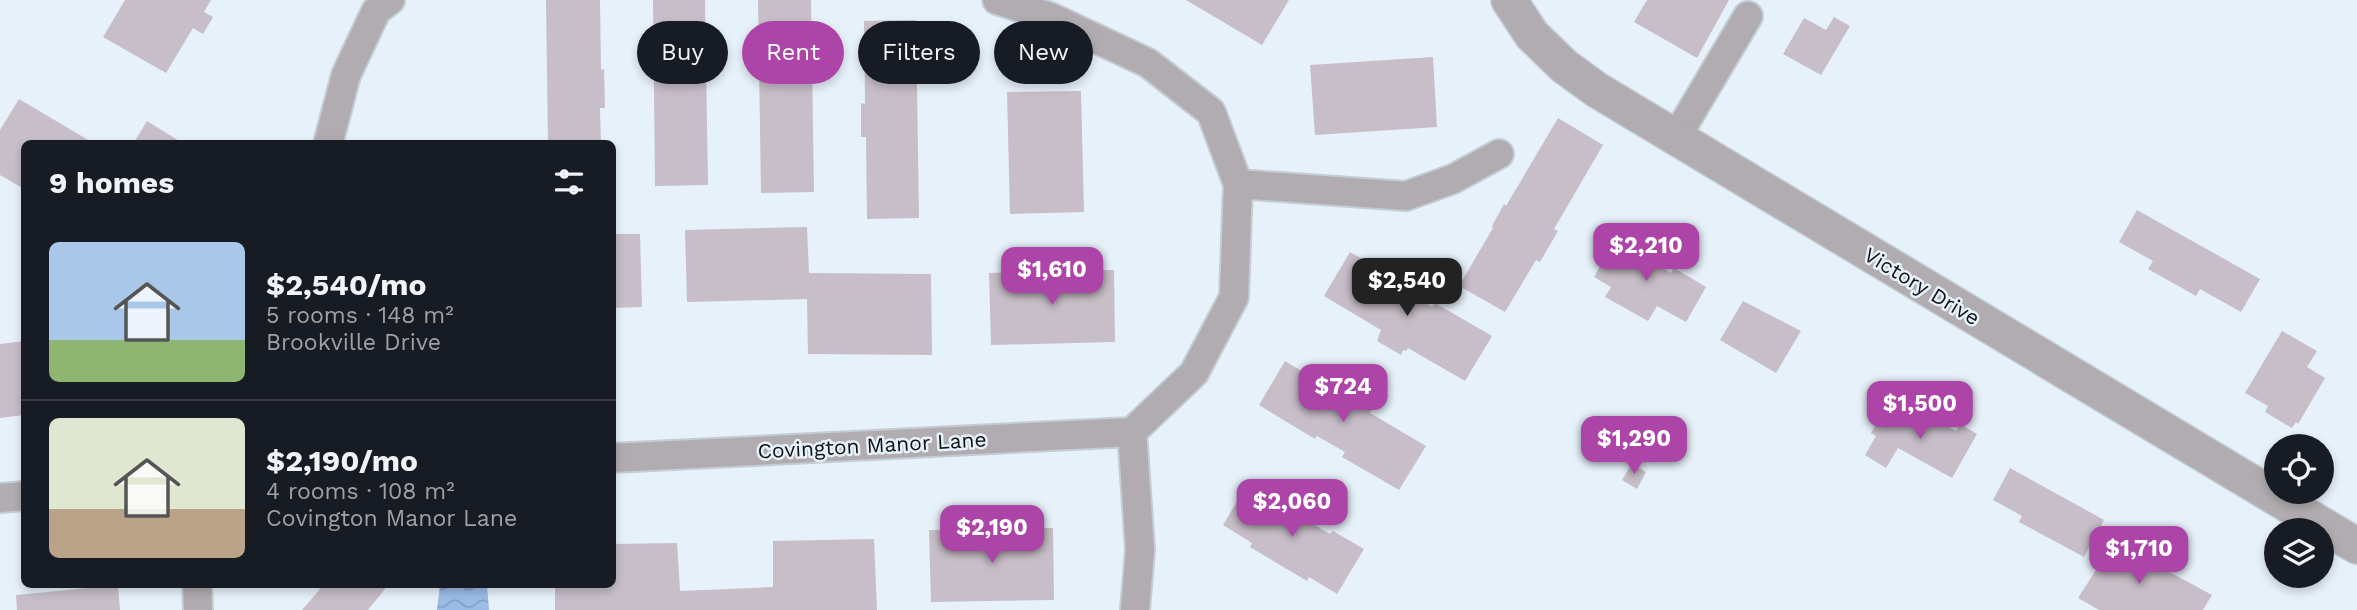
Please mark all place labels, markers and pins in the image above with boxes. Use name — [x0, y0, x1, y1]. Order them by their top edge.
pin: $2,210 — [1589, 224, 1703, 283]
pin: $1,610 — [995, 247, 1109, 307]
pin: $2,540 — [1350, 258, 1464, 318]
pin: $724 — [1302, 364, 1384, 424]
pin: $1,500 — [1863, 382, 1977, 441]
pin: $1,290 — [1577, 416, 1691, 476]
pin: $2,060 — [1235, 480, 1349, 539]
pin: $2,190 — [935, 505, 1049, 565]
pin: $1,710 — [2082, 526, 2196, 586]

